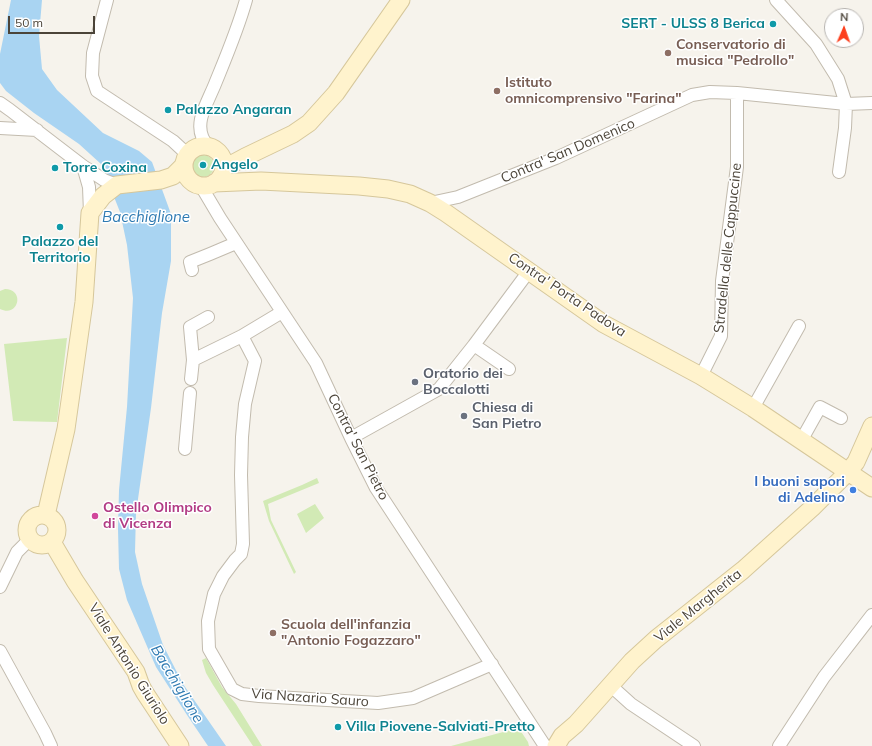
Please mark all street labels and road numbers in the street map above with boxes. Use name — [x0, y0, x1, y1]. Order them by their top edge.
street label: Contra' San Domenico — [498, 115, 638, 187]
street label: Stradella delle Cappuccine — [711, 162, 745, 334]
street label: Contra' Porta Padova — [505, 249, 629, 341]
street label: Contra' San Pietro — [324, 391, 392, 503]
street label: Viale Margherita — [651, 566, 745, 646]
street label: Viale Antonio Giuriolo — [85, 600, 173, 728]
street label: Via Nazario Sauro — [251, 686, 369, 710]

